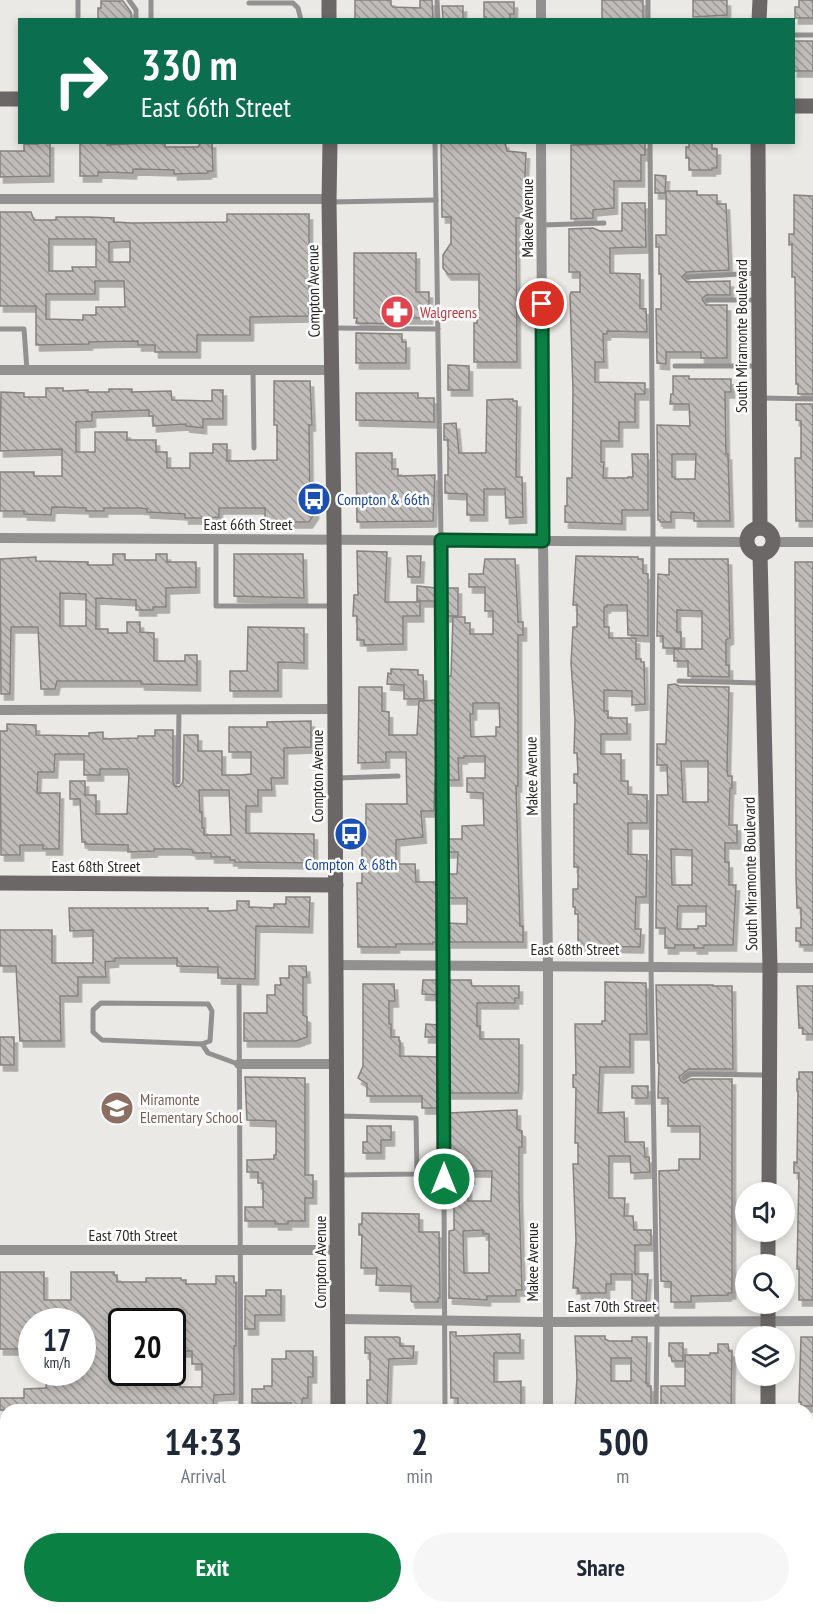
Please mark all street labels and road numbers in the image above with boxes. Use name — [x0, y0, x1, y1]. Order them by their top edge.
street label: Makee Avenue — [517, 178, 537, 258]
street label: Compton Avenue — [302, 244, 324, 338]
street label: South Miramonte Boulevard — [731, 259, 751, 413]
street label: East 66th Street — [204, 514, 293, 534]
street label: Compton Avenue — [307, 730, 327, 822]
street label: Makee Avenue — [520, 736, 542, 816]
street label: South Miramonte Boulevard — [739, 797, 761, 951]
street label: East 68th Street — [52, 856, 141, 876]
street label: East 68th Street — [531, 939, 620, 959]
street label: Compton Avenue — [310, 1216, 330, 1308]
street label: Makee Avenue — [522, 1222, 542, 1302]
street label: East 70th Street — [89, 1225, 178, 1245]
street label: East 70th Street — [568, 1296, 657, 1316]

